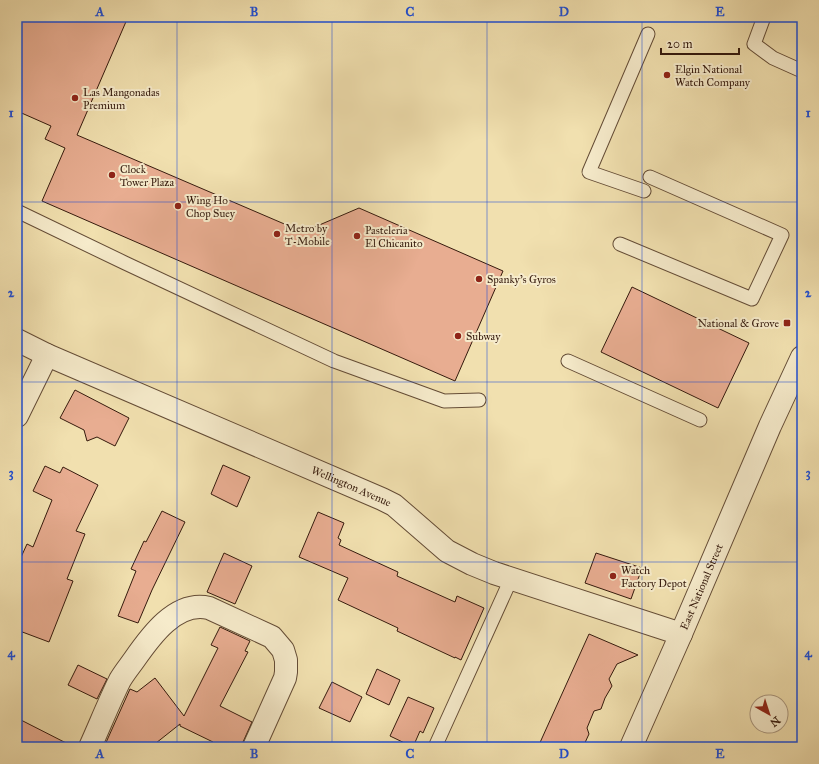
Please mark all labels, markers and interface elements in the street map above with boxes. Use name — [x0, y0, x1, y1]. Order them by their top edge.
text: A — [95, 4, 105, 20]
text: B — [250, 4, 259, 20]
text: C — [406, 4, 415, 20]
text: D — [559, 4, 569, 20]
text: E — [715, 4, 725, 20]
scale bar — [661, 30, 739, 56]
text: 20 m — [667, 37, 693, 51]
place label: Elgin National Watch Company — [675, 63, 751, 89]
marker: Elgin National Watch Company — [662, 70, 672, 80]
place label: Las Mangonadas Premium — [83, 86, 160, 112]
marker: Las Mangonadas Premium — [70, 93, 80, 103]
text: 1 — [8, 105, 14, 121]
text: 1 — [805, 105, 811, 121]
place label: Clock Tower Plaza — [120, 163, 174, 189]
marker: Clock Tower Plaza — [107, 170, 117, 180]
place label: Wing Ho Chop Suey — [186, 194, 236, 220]
marker: Wing Ho Chop Suey — [173, 201, 183, 211]
place label: Metro by T-Mobile — [285, 222, 330, 248]
place label: Pasteleria El Chicanito — [365, 224, 423, 250]
marker: Metro by T-Mobile — [272, 229, 282, 239]
marker: Pasteleria El Chicanito — [352, 231, 362, 241]
place label: Spanky's Gyros — [487, 273, 556, 286]
marker: Spanky's Gyros — [474, 274, 484, 284]
text: 2 — [8, 285, 15, 301]
text: 2 — [805, 285, 812, 301]
place label: National & Grove — [698, 317, 779, 330]
marker: National & Grove — [782, 318, 792, 328]
place label: Subway — [466, 330, 501, 343]
marker: Subway — [453, 331, 463, 341]
street label: Wellington Avenue — [310, 463, 394, 509]
text: 3 — [8, 465, 14, 481]
text: 3 — [805, 465, 811, 481]
street label: East National Street — [677, 542, 725, 632]
place label: Watch Factory Depot — [621, 564, 687, 590]
marker: Watch Factory Depot — [608, 571, 618, 581]
text: 4 — [7, 645, 15, 661]
text: 4 — [804, 645, 812, 661]
north arrow — [749, 694, 789, 734]
text: N — [767, 713, 783, 730]
text: A — [95, 746, 105, 762]
text: B — [250, 746, 259, 762]
text: C — [406, 746, 415, 762]
text: D — [559, 746, 569, 762]
text: E — [715, 746, 725, 762]

